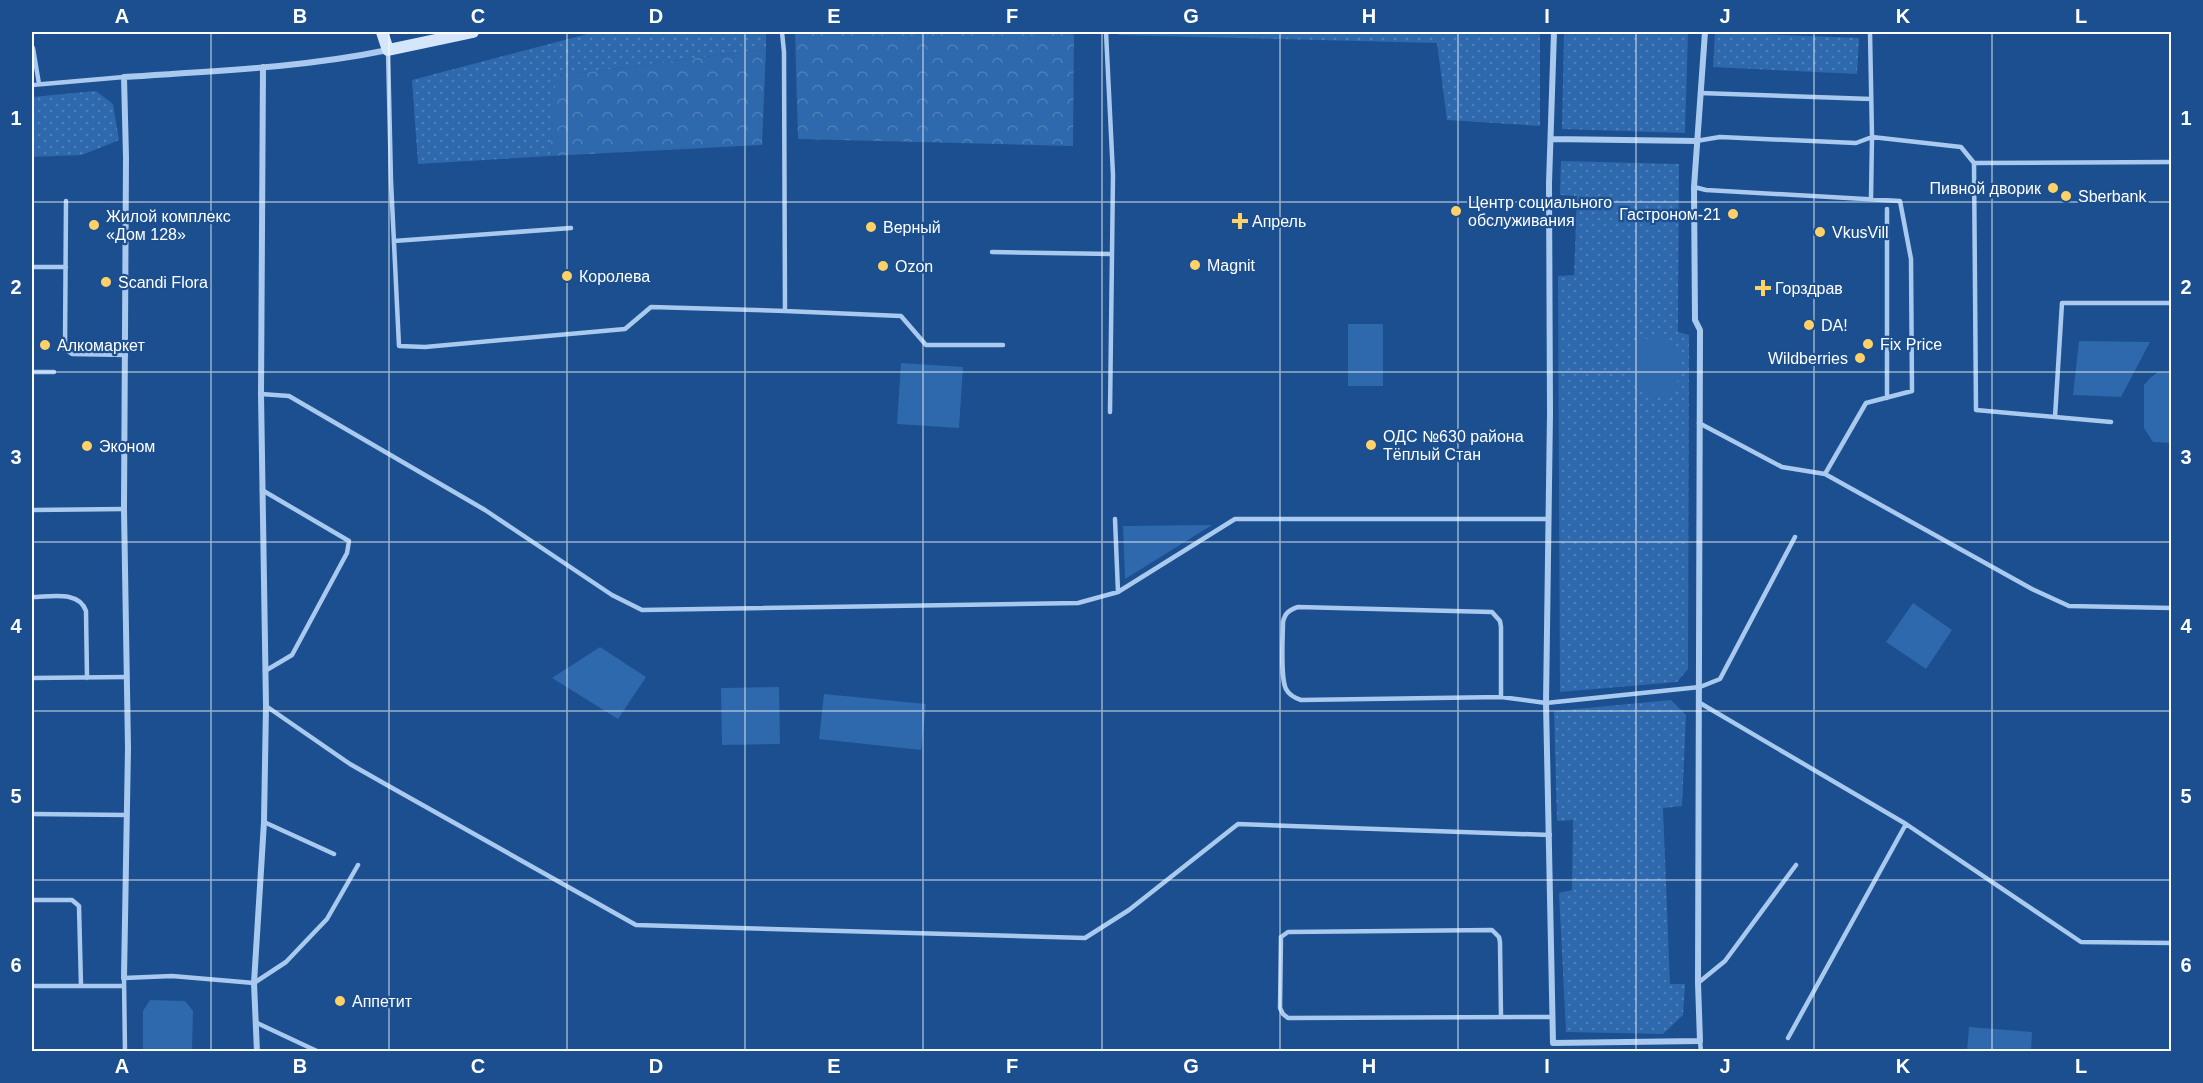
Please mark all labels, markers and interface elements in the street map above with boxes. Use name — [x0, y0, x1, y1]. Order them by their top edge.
text: A — [115, 5, 129, 27]
text: B — [293, 5, 307, 27]
text: C — [471, 5, 485, 27]
text: D — [649, 5, 663, 27]
text: E — [827, 5, 841, 27]
text: F — [1006, 5, 1018, 27]
text: G — [1183, 5, 1199, 27]
text: H — [1362, 5, 1376, 27]
text: I — [1544, 5, 1550, 27]
text: J — [1719, 5, 1731, 27]
text: K — [1896, 5, 1911, 27]
text: L — [2075, 5, 2087, 27]
text: 1 — [10, 107, 22, 129]
text: 1 — [2180, 107, 2192, 129]
place label: Пивной дворик — [1930, 180, 2042, 197]
marker: Пивной дворик — [2046, 181, 2060, 195]
place label: Sberbank — [2078, 188, 2147, 205]
marker: Sberbank — [2059, 189, 2073, 203]
place label: Центр социального обслуживания — [1468, 194, 1612, 229]
marker: Центр социального обслуживания — [1449, 204, 1463, 218]
place label: Гастроном-21 — [1619, 206, 1721, 223]
marker: Гастроном-21 — [1726, 207, 1740, 221]
place label: Жилой комплекс «Дом 128» — [106, 208, 231, 243]
place label: Апрель — [1252, 213, 1306, 230]
marker: Апрель — [1233, 214, 1247, 228]
marker: Жилой комплекс «Дом 128» — [87, 218, 101, 232]
place label: Верный — [883, 219, 941, 236]
marker: Верный — [864, 220, 878, 234]
place label: VkusVill — [1832, 224, 1889, 241]
marker: VkusVill — [1813, 225, 1827, 239]
place label: Magnit — [1207, 257, 1256, 274]
place label: Ozon — [895, 258, 933, 275]
marker: Magnit — [1188, 258, 1202, 272]
marker: Ozon — [876, 259, 890, 273]
place label: Королева — [579, 268, 650, 285]
marker: Королева — [560, 269, 574, 283]
place label: Scandi Flora — [118, 274, 208, 291]
marker: Scandi Flora — [99, 275, 113, 289]
text: 2 — [10, 276, 22, 298]
text: 2 — [2180, 276, 2192, 298]
place label: Горздрав — [1775, 280, 1843, 297]
marker: Горздрав — [1756, 281, 1770, 295]
place label: DA! — [1821, 317, 1848, 334]
marker: DA! — [1802, 318, 1816, 332]
place label: Fix Price — [1880, 336, 1942, 353]
place label: Алкомаркет — [57, 337, 145, 354]
marker: Fix Price — [1861, 337, 1875, 351]
marker: Алкомаркет — [38, 338, 52, 352]
place label: Wildberries — [1768, 350, 1848, 367]
marker: Wildberries — [1853, 351, 1867, 365]
place label: ОДС №630 района Тёплый Стан — [1383, 428, 1524, 463]
place label: Эконом — [99, 438, 155, 455]
marker: ОДС №630 района Тёплый Стан — [1364, 438, 1378, 452]
marker: Эконом — [80, 439, 94, 453]
text: 3 — [10, 446, 22, 468]
text: 3 — [2180, 446, 2192, 468]
text: 4 — [10, 615, 22, 637]
text: 4 — [2180, 615, 2192, 637]
text: 5 — [10, 785, 22, 807]
text: 5 — [2180, 785, 2192, 807]
text: 6 — [10, 954, 22, 976]
text: 6 — [2180, 954, 2192, 976]
place label: Аппетит — [352, 993, 413, 1010]
marker: Аппетит — [333, 994, 347, 1008]
text: A — [115, 1055, 129, 1077]
text: B — [293, 1055, 307, 1077]
text: C — [471, 1055, 485, 1077]
text: D — [649, 1055, 663, 1077]
text: E — [827, 1055, 841, 1077]
text: F — [1006, 1055, 1018, 1077]
text: G — [1183, 1055, 1199, 1077]
text: H — [1362, 1055, 1376, 1077]
text: I — [1544, 1055, 1550, 1077]
text: J — [1719, 1055, 1731, 1077]
text: K — [1896, 1055, 1911, 1077]
text: L — [2075, 1055, 2087, 1077]

